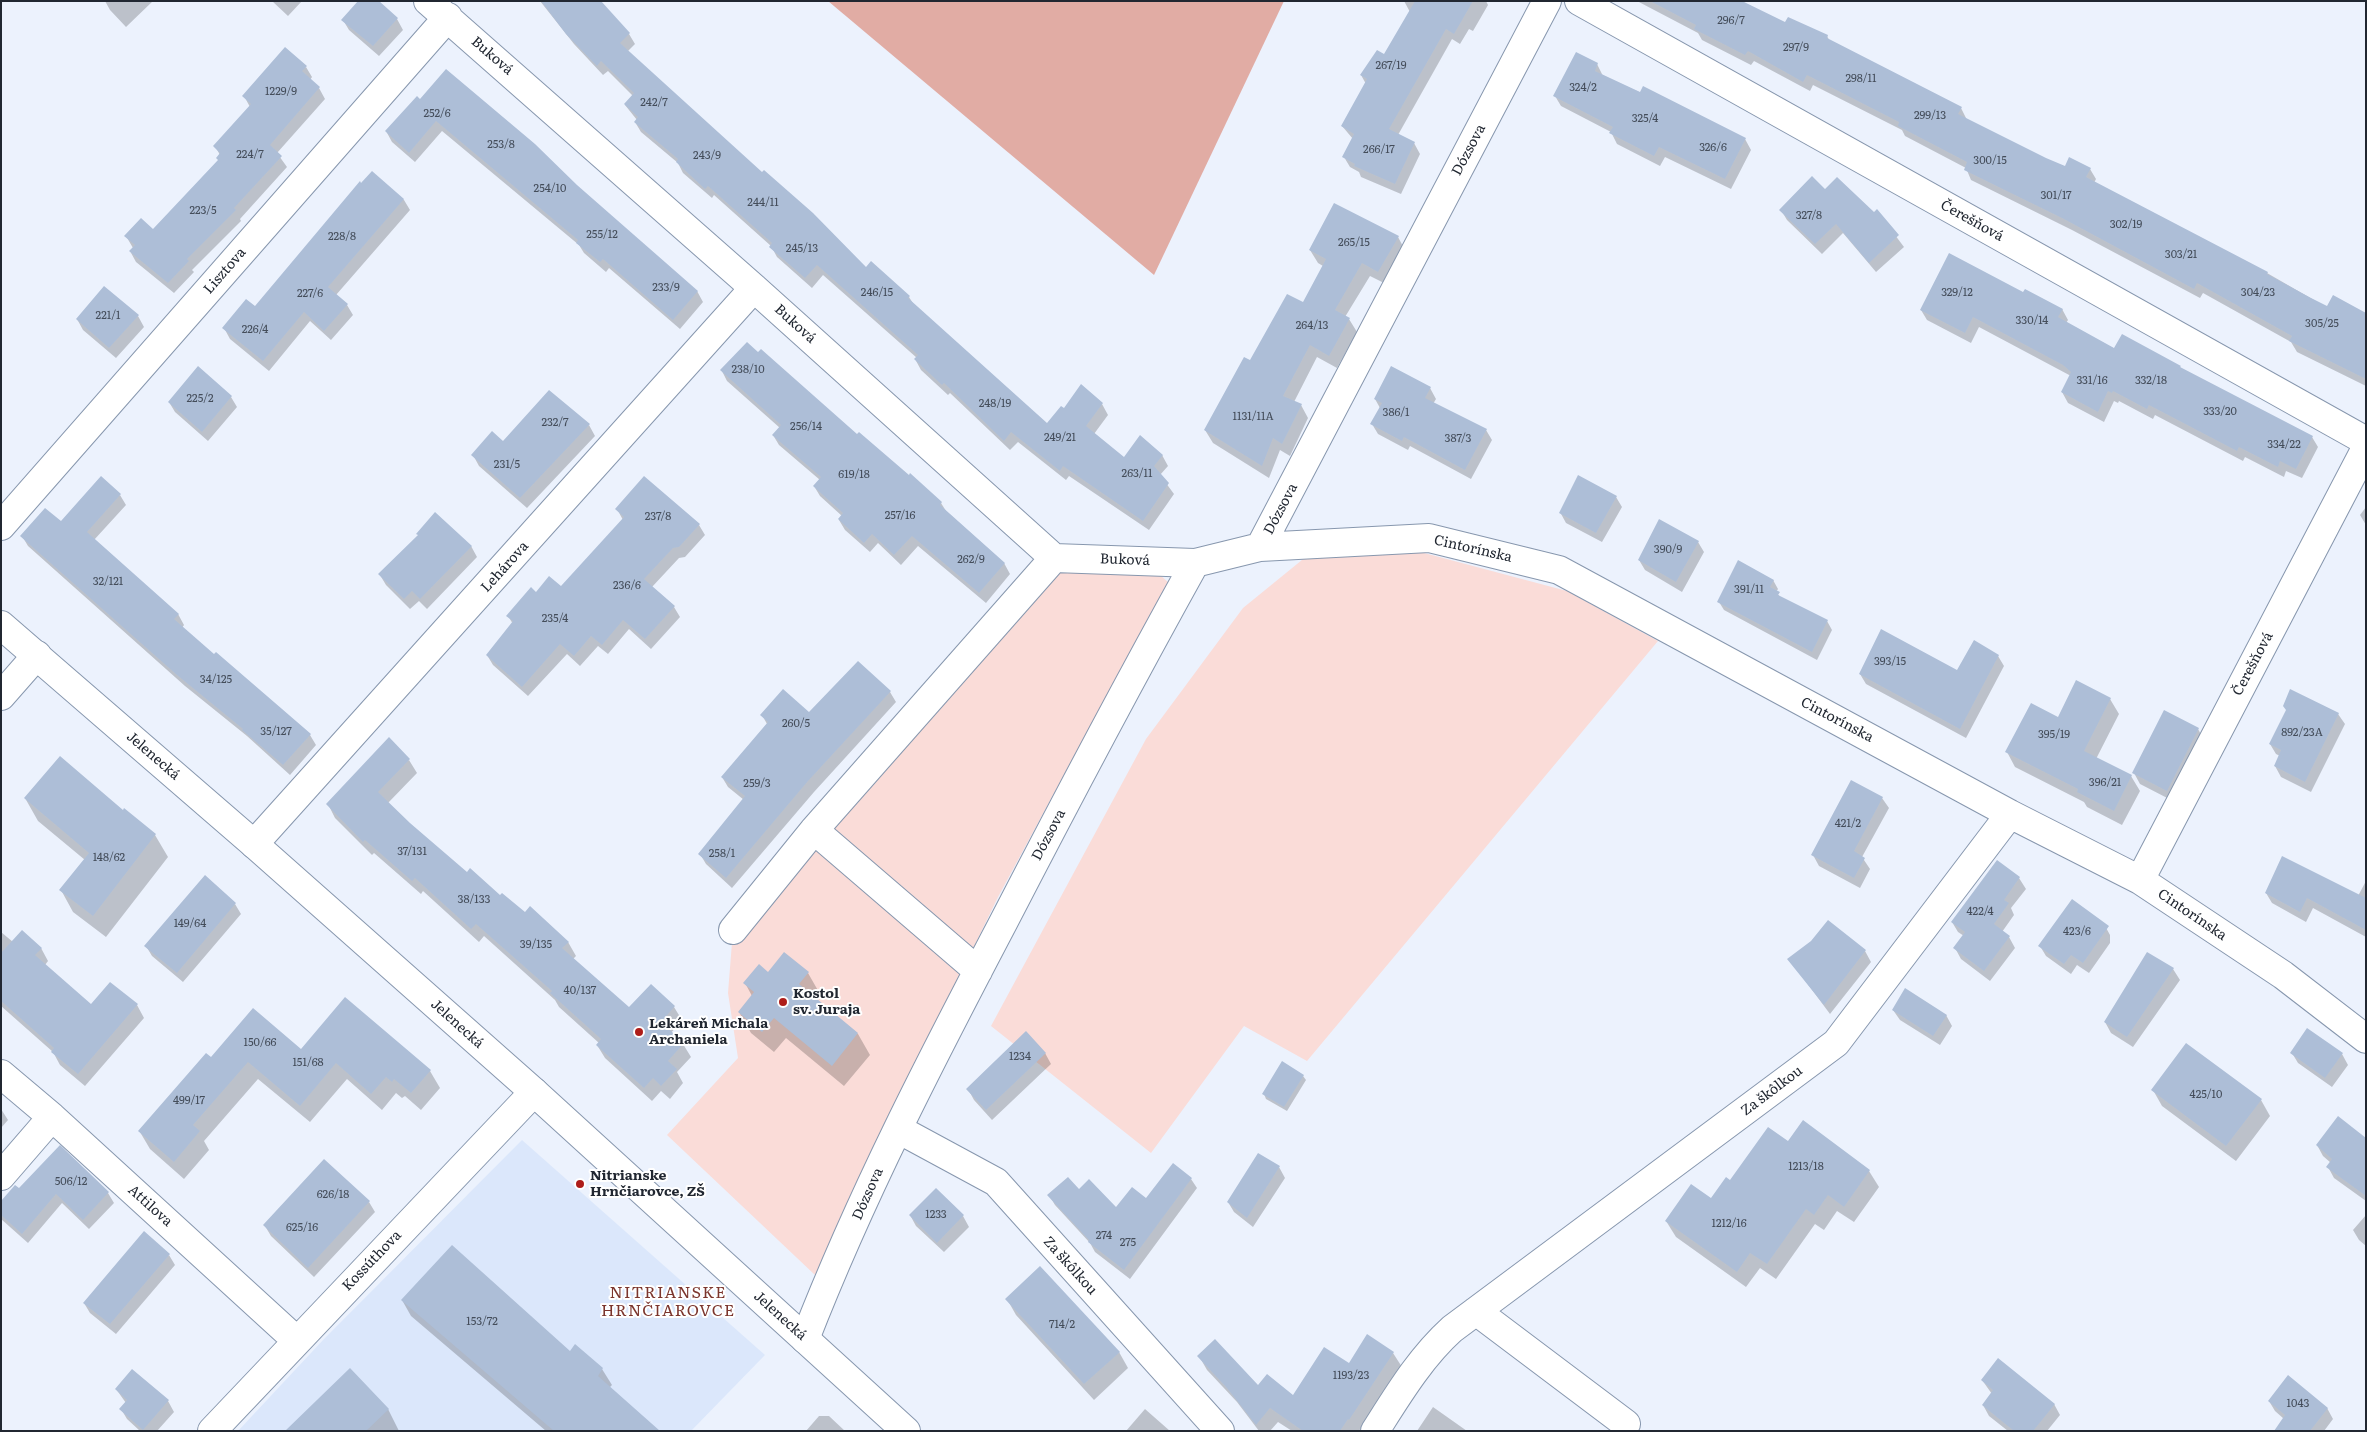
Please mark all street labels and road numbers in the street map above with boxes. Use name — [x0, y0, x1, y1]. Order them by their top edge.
street label: Buková — [468, 33, 516, 79]
street label: Dózsova — [1449, 122, 1489, 178]
street label: Čerešňová — [1937, 197, 2007, 245]
street label: Lisztova — [200, 244, 250, 298]
street label: Buková — [771, 301, 819, 347]
street label: Dózsova — [1261, 481, 1301, 537]
street label: Cintorínska — [1432, 532, 1514, 566]
street label: Lehárova — [478, 538, 532, 596]
street label: Buková — [1100, 551, 1150, 569]
street label: Čerešňová — [2229, 629, 2277, 699]
street label: Cintorínska — [1798, 694, 1876, 746]
street label: Jelenecká — [123, 728, 183, 784]
street label: Dózsova — [1029, 807, 1069, 863]
street label: Cintorínska — [2154, 886, 2230, 944]
street label: Jelenecká — [427, 996, 487, 1052]
street label: Za škôlkou — [1738, 1063, 1806, 1119]
street label: Dózsova — [849, 1165, 887, 1223]
street label: Attilova — [124, 1182, 176, 1230]
street label: Kossúthova — [339, 1227, 405, 1295]
street label: Za škôlkou — [1040, 1234, 1100, 1298]
street label: Jelenecká — [750, 1288, 810, 1344]

